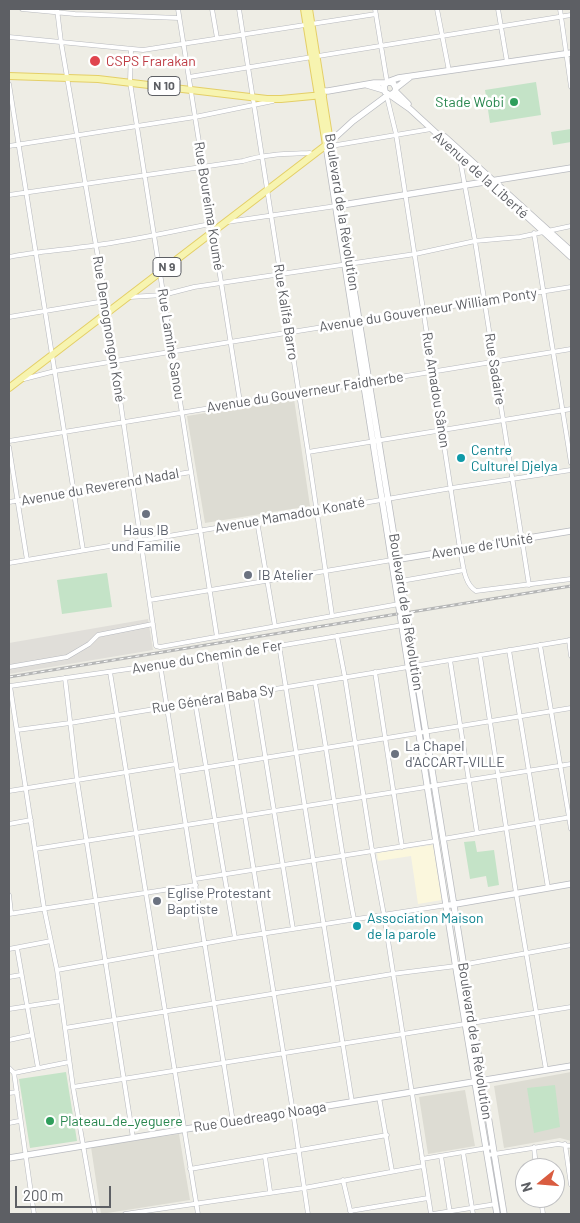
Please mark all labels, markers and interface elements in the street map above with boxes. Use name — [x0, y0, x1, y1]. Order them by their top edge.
place label: CSPS Frarakan — [106, 53, 196, 69]
marker: CSPS Frarakan — [88, 54, 102, 68]
road number: N 10 — [148, 76, 180, 95]
place label: Stade Wobi — [435, 94, 504, 110]
marker: Stade Wobi — [508, 96, 520, 108]
street label: Avenue de la Liberté — [430, 128, 532, 222]
street label: Boulevard de la Révolution — [321, 132, 363, 292]
street label: Rue Boureima Koumé — [191, 140, 227, 272]
street label: Rue Demognongon Koné — [89, 255, 129, 403]
road number: N 9 — [153, 258, 181, 276]
street label: Rue Kalifa Barro — [270, 263, 302, 361]
street label: Avenue du Gouverneur William Ponty — [318, 284, 538, 336]
street label: Rue Lamine Sanou — [154, 287, 188, 401]
street label: Rue Amadou Sânon — [419, 331, 453, 449]
street label: Rue Sadaire — [481, 332, 509, 406]
street label: Avenue du Gouverneur Faidherbe — [205, 368, 405, 416]
place label: Centre Culturel Djelya — [471, 442, 558, 474]
marker: Centre Culturel Djelya — [455, 452, 467, 464]
street label: Avenue du Reverend Nadal — [20, 465, 180, 509]
street label: Avenue Mamadou Konaté — [214, 494, 366, 536]
marker: Haus IB und Familie — [140, 508, 152, 520]
place label: Haus IB und Familie — [111, 522, 181, 554]
street label: Avenue de l'Unité — [430, 530, 534, 562]
street label: Boulevard de la Révolution — [385, 532, 427, 692]
place label: IB Atelier — [258, 567, 313, 583]
marker: IB Atelier — [242, 569, 254, 581]
street label: Avenue du Chemin de Fer — [131, 637, 283, 677]
street label: Rue Général Baba Sy — [151, 681, 275, 717]
place label: La Chapel d'ACCART-VILLE — [405, 738, 505, 770]
marker: La Chapel d'ACCART-VILLE — [389, 748, 401, 760]
place label: Eglise Protestant Baptiste — [167, 885, 271, 918]
marker: Eglise Protestant Baptiste — [151, 895, 163, 907]
place label: Association Maison de la parole — [367, 910, 484, 942]
marker: Association Maison de la parole — [351, 920, 363, 932]
street label: Boulevard de la Révolution — [454, 961, 496, 1121]
street label: Rue Ouedreago Noaga — [192, 1098, 328, 1136]
place label: Plateau_de_yeguere — [60, 1113, 183, 1129]
marker: Plateau_de_yeguere — [44, 1115, 56, 1127]
north arrow — [515, 1158, 565, 1208]
scale bar — [18, 1176, 114, 1208]
text: N — [517, 1180, 536, 1194]
text: 200 m — [23, 1186, 63, 1204]

